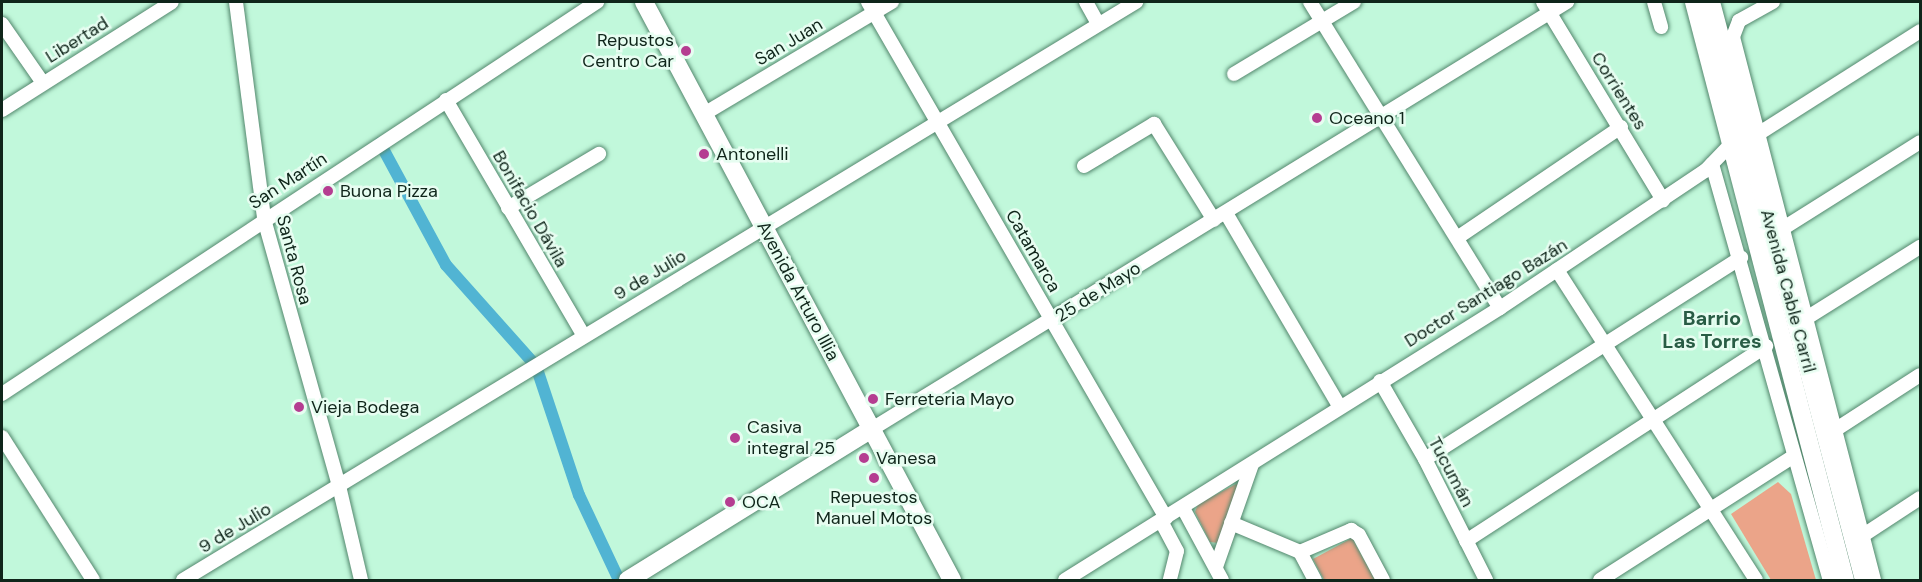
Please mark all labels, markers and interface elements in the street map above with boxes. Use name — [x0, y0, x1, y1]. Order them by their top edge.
street label: Libertad — [42, 12, 112, 68]
street label: San Juan — [751, 13, 827, 71]
place label: Repustos Centro Car — [582, 30, 674, 72]
marker: Repustos Centro Car — [679, 44, 693, 58]
street label: Corrientes — [1587, 48, 1651, 134]
place label: Oceano 1 — [1329, 107, 1405, 129]
marker: Oceano 1 — [1310, 111, 1324, 125]
place label: Antonelli — [716, 143, 789, 165]
street label: Bonifacio Dávila — [488, 147, 572, 271]
marker: Antonelli — [697, 147, 711, 161]
street label: San Martín — [245, 148, 331, 214]
place label: Buona Pizza — [340, 180, 438, 202]
marker: Buona Pizza — [321, 184, 335, 198]
street label: Catamarca — [1001, 206, 1065, 296]
street label: Avenida Cable Carril — [1756, 207, 1820, 375]
street label: Santa Rosa — [272, 213, 316, 307]
street label: Avenida Arturo Illia — [752, 218, 844, 364]
street label: Doctor Santiago Bazán — [1401, 234, 1571, 352]
street label: 9 de Julio — [610, 245, 690, 305]
street label: 25 de Mayo — [1051, 257, 1145, 327]
district label: Barrio Las Torres — [1662, 306, 1762, 353]
place label: Ferreteria Mayo — [885, 388, 1014, 410]
marker: Ferreteria Mayo — [866, 392, 880, 406]
place label: Vieja Bodega — [311, 396, 419, 418]
marker: Vieja Bodega — [292, 400, 306, 414]
place label: Casiva integral 25 — [747, 417, 835, 460]
marker: Casiva integral 25 — [728, 431, 742, 445]
street label: Tucumán — [1424, 433, 1478, 511]
place label: Vanesa — [876, 447, 936, 469]
marker: Vanesa — [857, 451, 871, 465]
marker: Repuestos Manuel Motos — [867, 471, 881, 485]
place label: Repuestos Manuel Motos — [816, 487, 932, 530]
place label: OCA — [742, 491, 780, 513]
marker: OCA — [723, 495, 737, 509]
street label: 9 de Julio — [195, 498, 275, 558]

